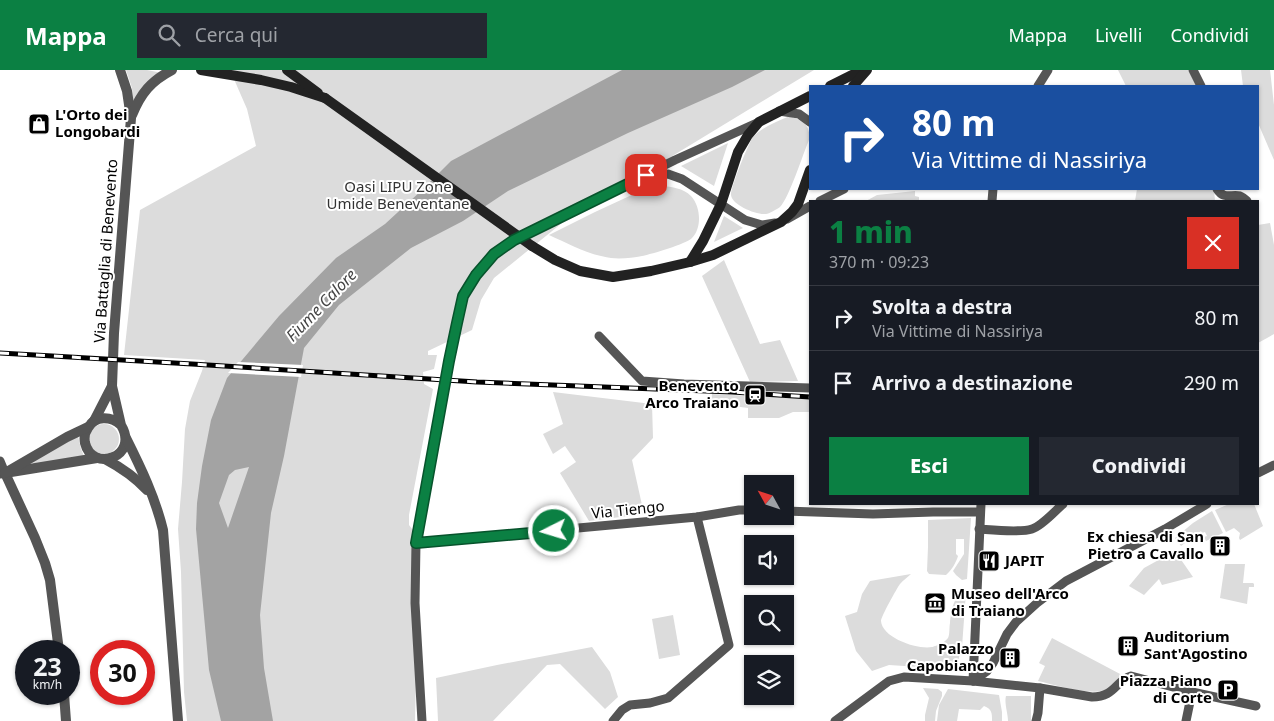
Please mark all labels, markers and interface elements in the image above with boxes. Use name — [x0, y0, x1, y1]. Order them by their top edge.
search box — [137, 13, 487, 58]
text: Mappa — [25, 19, 107, 52]
icon: search — [155, 21, 183, 49]
text: Cerca qui — [195, 22, 278, 48]
text: Mappa — [1008, 23, 1067, 47]
text: Livelli — [1095, 23, 1142, 47]
text: Condividi — [1170, 23, 1249, 47]
text: 80 m — [912, 99, 995, 146]
place label: L'Orto dei Longobardi — [55, 104, 140, 141]
icon: right — [829, 105, 894, 170]
shop icon: L'Orto dei Longobardi — [27, 112, 51, 136]
text: Via Vittime di Nassiriya — [912, 144, 1147, 174]
pin — [625, 154, 667, 196]
street label: Via Battaglia di Benevento — [89, 158, 121, 344]
icon: arrive — [632, 161, 660, 189]
park label: Oasi LIPU Zone Umide Beneventane — [327, 176, 470, 213]
text: 1 min — [829, 211, 913, 252]
button: close — [1187, 217, 1239, 269]
text: 370 m · 09:23 — [829, 251, 929, 273]
water label: Fiume Calore — [281, 264, 361, 346]
text: Svolta a destra — [872, 294, 1012, 320]
icon: right — [829, 304, 857, 332]
text: 80 m — [1195, 305, 1239, 331]
text: Via Vittime di Nassiriya — [872, 320, 1043, 342]
icon: arrive — [829, 369, 857, 397]
text: Arrivo a destinazione — [872, 370, 1073, 396]
text: 290 m — [1184, 370, 1239, 396]
place label: Benevento Arco Traiano — [645, 375, 739, 412]
station icon: Benevento Arco Traiano — [743, 383, 767, 407]
button: Esci — [829, 437, 1029, 495]
button: Condividi — [1039, 437, 1239, 495]
north arrow — [744, 475, 794, 525]
map controls — [744, 475, 794, 705]
street label: Via Tiengo — [590, 495, 665, 523]
position arrow — [527, 504, 579, 556]
place label: Ex chiesa di San Pietro a Cavallo — [1087, 526, 1204, 563]
building icon: Ex chiesa di San Pietro a Cavallo — [1208, 534, 1232, 558]
button: sound — [744, 535, 794, 585]
restaurant icon: JAPIT — [977, 549, 1001, 573]
place label: JAPIT — [1003, 550, 1044, 570]
place label: Museo dell'Arco di Traiano — [951, 583, 1069, 620]
museum icon: Museo dell'Arco di Traiano — [923, 591, 947, 615]
button: search — [744, 595, 794, 645]
place label: Auditorium Sant'Agostino — [1144, 626, 1248, 663]
building icon: Auditorium Sant'Agostino — [1116, 634, 1140, 658]
place label: Palazzo Capobianco — [907, 638, 994, 675]
speed limit sign: 30 — [90, 640, 155, 705]
building icon: Palazzo Capobianco — [998, 646, 1022, 670]
text: 23 — [33, 649, 62, 683]
button: layers — [744, 655, 794, 705]
place label: Piazza Piano di Corte — [1120, 670, 1212, 707]
text: km/h — [33, 676, 62, 693]
parking icon: Piazza Piano di Corte — [1216, 678, 1240, 702]

